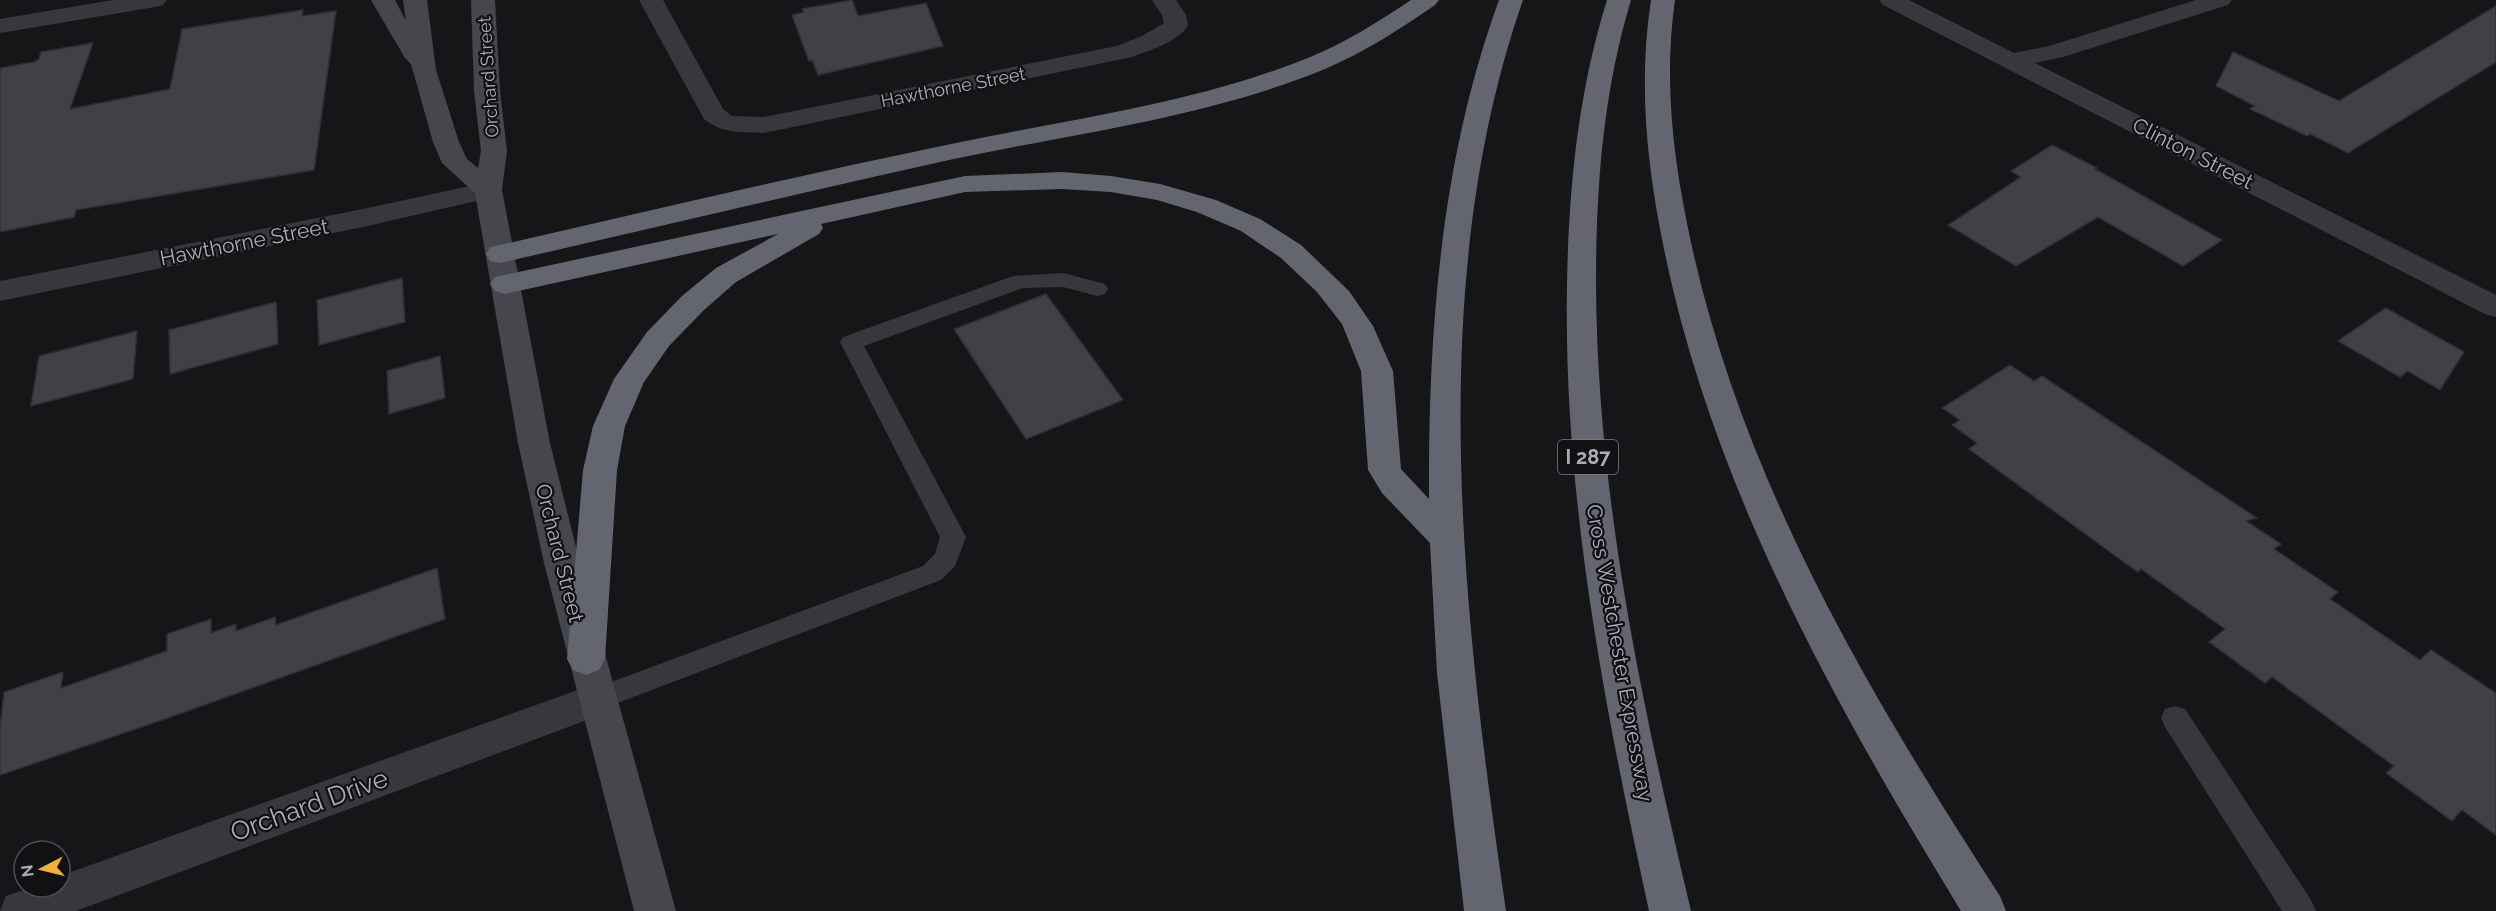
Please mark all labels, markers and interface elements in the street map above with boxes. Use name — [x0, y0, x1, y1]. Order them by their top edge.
street label: Orchard Street — [473, 16, 503, 138]
street label: Hawthorne Street — [879, 63, 1027, 111]
street label: Clinton Street — [2129, 112, 2257, 194]
street label: Hawthorne Street — [158, 213, 330, 271]
road number: I 287 — [1558, 440, 1618, 474]
street label: Orchard Street — [531, 481, 589, 625]
street label: Cross Westchester Expressway — [1582, 502, 1658, 804]
street label: Orchard Drive — [226, 763, 392, 847]
north arrow — [12, 839, 72, 899]
text: N — [17, 864, 38, 878]

